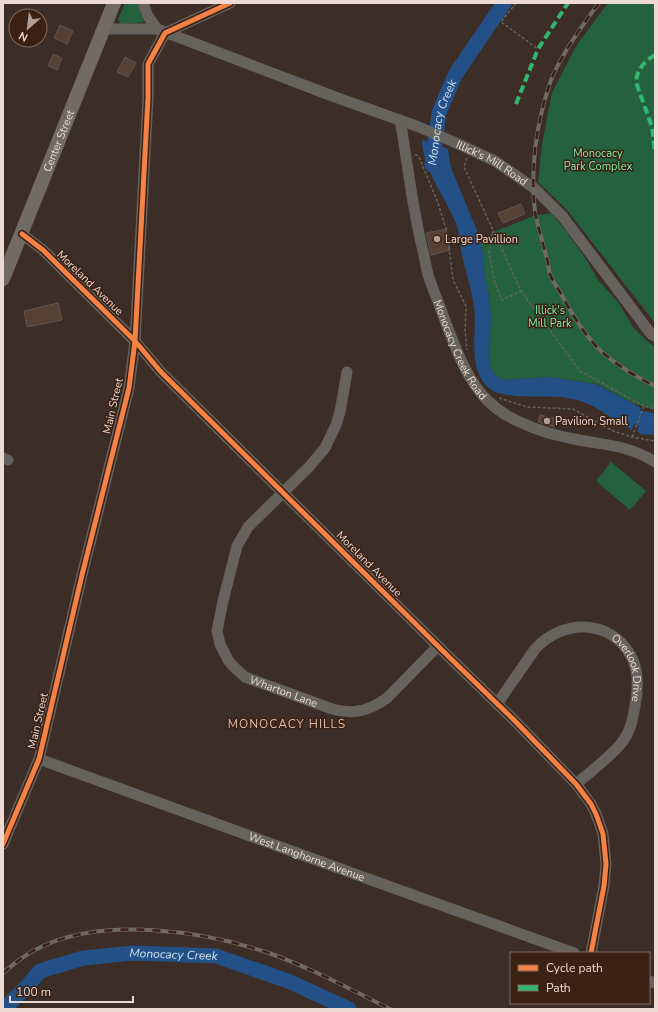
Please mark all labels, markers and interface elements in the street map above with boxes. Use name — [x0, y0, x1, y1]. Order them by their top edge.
north arrow — [8, 8, 48, 48]
text: N — [16, 28, 31, 45]
water label: Monocacy Creek — [424, 76, 461, 166]
street label: Center Street — [39, 107, 78, 174]
street label: Illick's Mill Road — [454, 137, 531, 189]
park label: Monocacy Park Complex — [564, 146, 632, 174]
place label: Large Pavillion — [445, 232, 518, 247]
marker: Large Pavillion — [432, 234, 442, 244]
street label: Moreland Avenue — [53, 247, 127, 319]
street label: Monocacy Creek Road — [430, 297, 491, 403]
park label: Illick's Mill Park — [528, 303, 572, 331]
street label: Main Street — [99, 376, 127, 435]
place label: Pavilion, Small — [555, 414, 628, 429]
marker: Pavilion, Small — [542, 416, 552, 426]
street label: Moreland Avenue — [333, 528, 405, 600]
street label: Overlook Drive — [609, 630, 645, 703]
street label: Wharton Lane — [248, 672, 320, 711]
street label: Main Street — [24, 691, 52, 750]
district label: MONOCACY HILLS — [228, 716, 346, 732]
street label: West Langhorne Avenue — [247, 829, 367, 885]
water label: Monocacy Creek — [129, 945, 219, 964]
legend — [510, 952, 650, 1004]
text: Cycle path — [546, 960, 603, 976]
scale bar — [10, 978, 133, 1004]
text: Path — [546, 980, 571, 996]
text: 100 m — [16, 984, 51, 1000]

